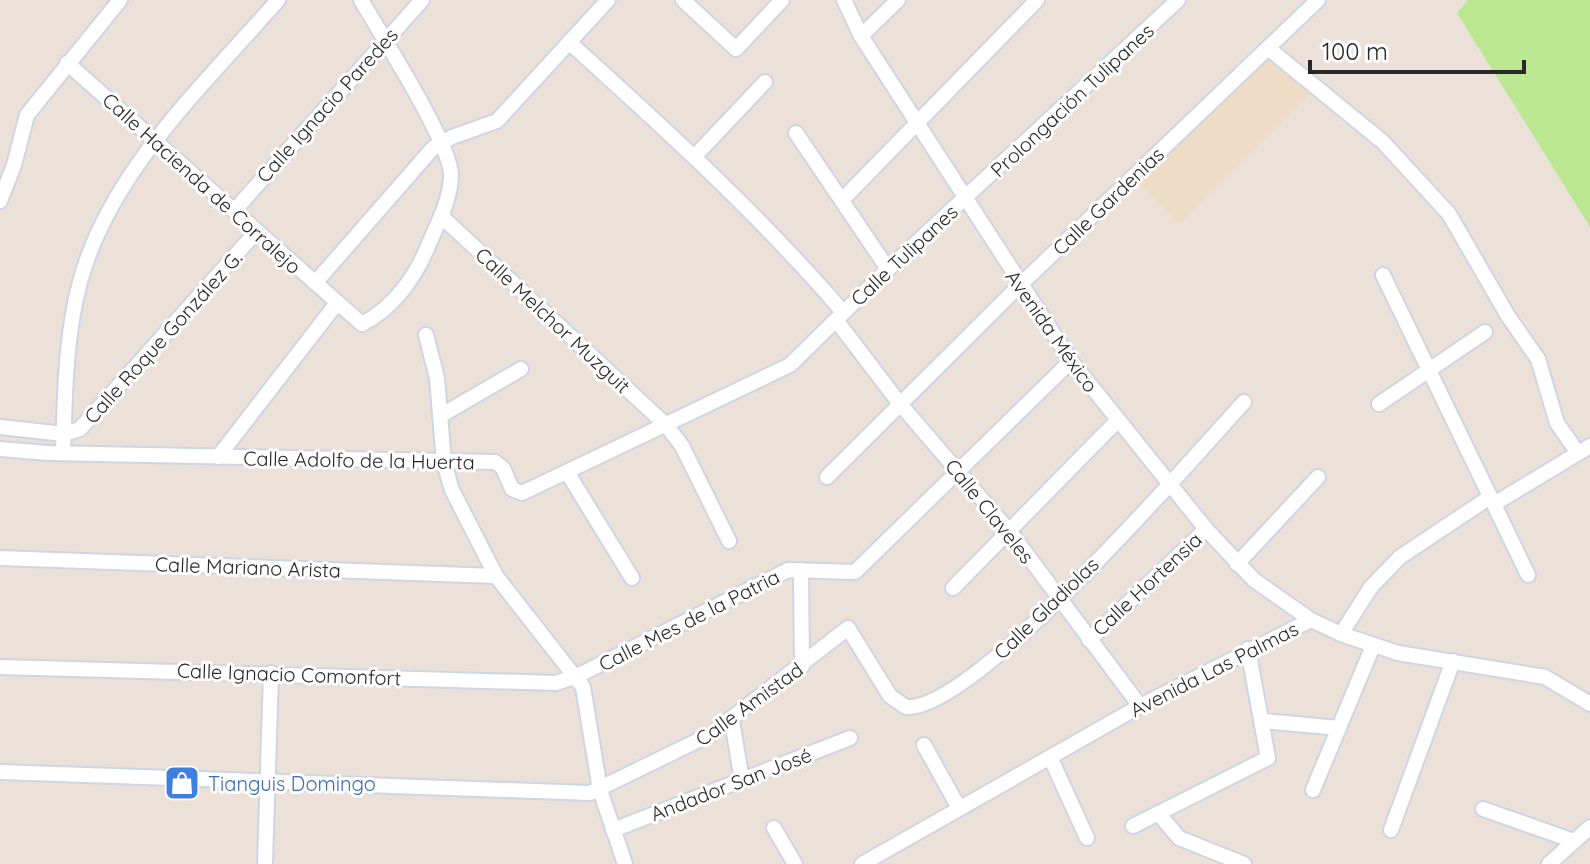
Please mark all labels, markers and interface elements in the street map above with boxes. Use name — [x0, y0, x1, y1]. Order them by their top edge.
street label: Prolongación Tulipanes — [985, 18, 1159, 182]
street label: Calle Ignacio Paredes — [251, 22, 403, 188]
scale bar — [1310, 24, 1524, 74]
text: 100 m — [1322, 36, 1388, 66]
street label: Calle Hacienda de Corralejo — [97, 87, 307, 279]
street label: Calle Gardenias — [1047, 142, 1169, 260]
street label: Calle Tulipanes — [845, 199, 963, 311]
street label: Calle Melchor Muzguit — [470, 242, 636, 398]
street label: Calle Roque González G. — [79, 245, 247, 429]
street label: Avenida México — [1001, 265, 1103, 397]
street label: Calle Adolfo de la Huerta — [243, 445, 475, 475]
street label: Calle Claveles — [940, 454, 1040, 568]
street label: Calle Hortensia — [1087, 527, 1207, 641]
street label: Calle Mariano Arista — [155, 551, 341, 583]
street label: Calle Gladiolas — [988, 552, 1104, 664]
street label: Calle Mes de la Patria — [594, 564, 784, 676]
street label: Avenida Las Palmas — [1126, 616, 1302, 722]
street label: Calle Amistad — [690, 657, 808, 751]
street label: Calle Ignacio Comonfort — [176, 658, 402, 690]
street label: Andador San José — [647, 742, 815, 826]
shop icon: Tianguis Domingo — [163, 764, 201, 802]
place label: Tianguis Domingo — [208, 771, 376, 796]

